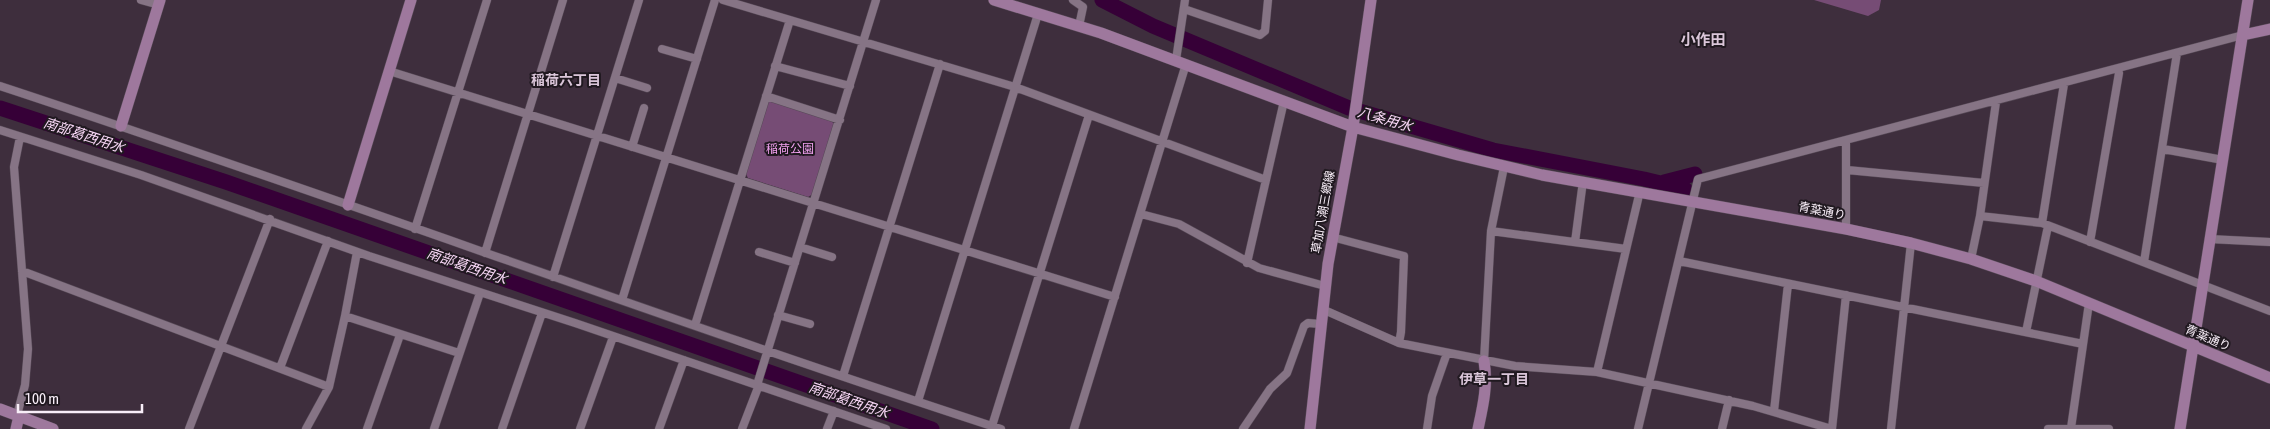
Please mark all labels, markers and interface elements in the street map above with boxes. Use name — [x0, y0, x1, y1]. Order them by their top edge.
district label: 小作田 — [1680, 31, 1726, 48]
district label: 稲荷六丁目 — [531, 72, 601, 88]
water label: 八条用水 — [1356, 104, 1416, 135]
water label: 南部葛西用水 — [42, 114, 128, 156]
park label: 稲荷公園 — [766, 142, 814, 156]
street label: 草加八潮三郷線 — [1309, 169, 1337, 255]
street label: 青葉通り — [1797, 200, 1847, 222]
water label: 南部葛西用水 — [425, 245, 511, 288]
street label: 青葉通り — [2183, 322, 2233, 354]
district label: 伊草一丁目 — [1459, 371, 1529, 387]
water label: 南部葛西用水 — [807, 379, 893, 422]
scale bar — [18, 382, 141, 414]
text: 100 m — [25, 390, 59, 407]

